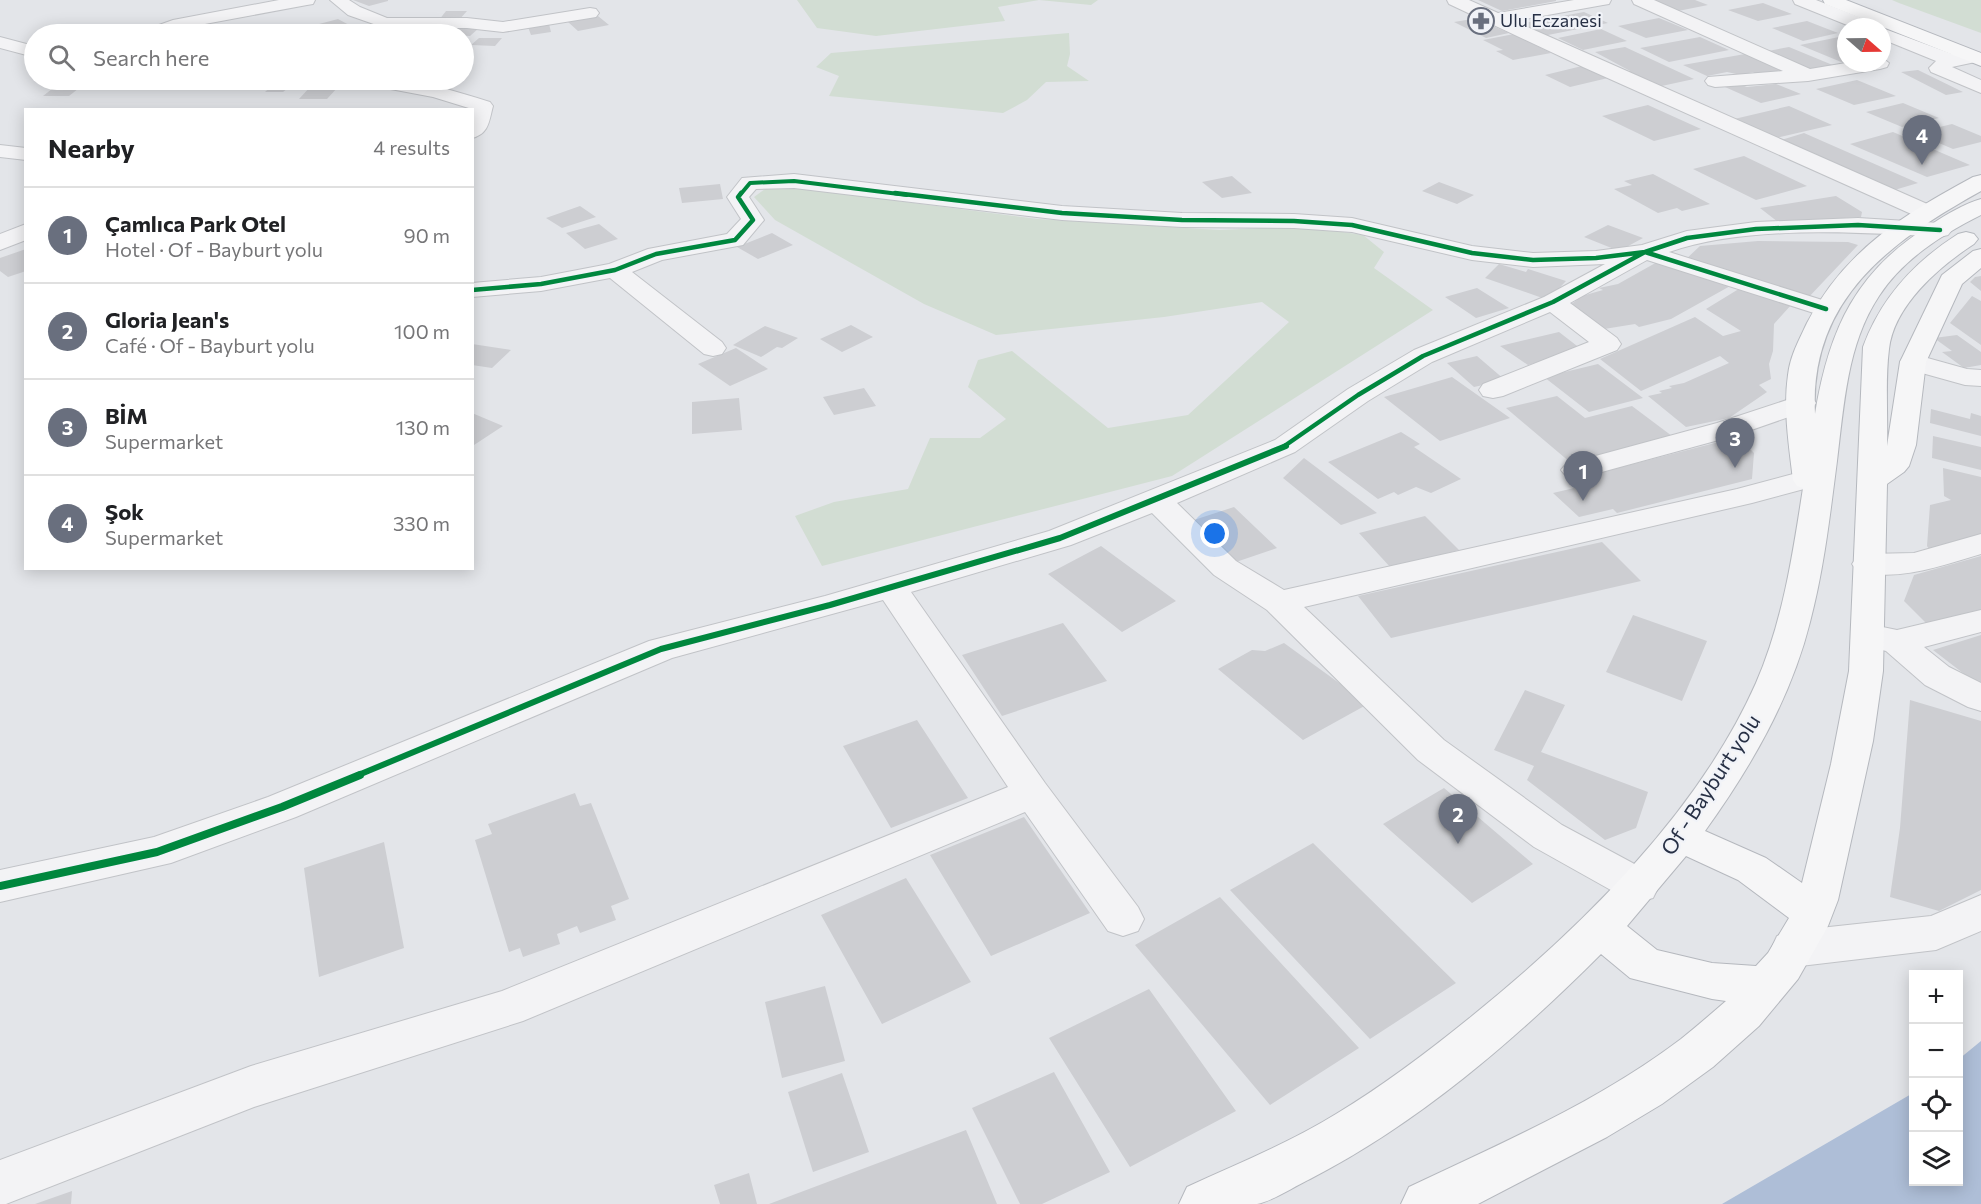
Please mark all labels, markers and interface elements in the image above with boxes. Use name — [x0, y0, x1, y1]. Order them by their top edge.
pharmacy icon: Ulu Eczanesi — [1466, 6, 1496, 36]
place label: Ulu Eczanesi — [1500, 9, 1602, 31]
north arrow — [1837, 18, 1891, 72]
search box — [24, 24, 474, 90]
icon: search — [45, 41, 78, 74]
text: Search here — [93, 44, 209, 71]
pin: 4 — [1902, 116, 1942, 165]
text: Nearby — [48, 132, 135, 163]
text: 4 results — [373, 135, 450, 159]
text: Çamlıca Park Otel — [105, 210, 286, 237]
text: 1 — [63, 223, 72, 247]
text: 90 m — [404, 223, 450, 247]
text: Hotel · Of - Bayburt yolu — [105, 237, 323, 261]
text: Gloria Jean's — [105, 306, 229, 333]
text: 2 — [62, 319, 73, 343]
text: 100 m — [394, 319, 450, 343]
text: Café · Of - Bayburt yolu — [105, 333, 315, 357]
text: BİM — [105, 402, 148, 429]
text: 3 — [62, 415, 73, 439]
text: 130 m — [396, 415, 450, 439]
pin: 3 — [1716, 418, 1754, 468]
text: Supermarket — [105, 429, 223, 453]
pin: 1 — [1564, 452, 1602, 501]
text: Şok — [105, 498, 144, 525]
text: 4 — [61, 511, 74, 535]
text: 330 m — [393, 511, 450, 535]
your location — [1200, 519, 1229, 548]
text: Supermarket — [105, 525, 223, 549]
street label: Of - Bayburt yolu — [1655, 709, 1765, 859]
pin: 2 — [1438, 794, 1478, 844]
map controls — [1909, 970, 1963, 1186]
button: + — [1909, 970, 1963, 1024]
button: − — [1909, 1024, 1963, 1078]
button: locate — [1909, 1078, 1963, 1132]
button: layers — [1909, 1132, 1963, 1186]

